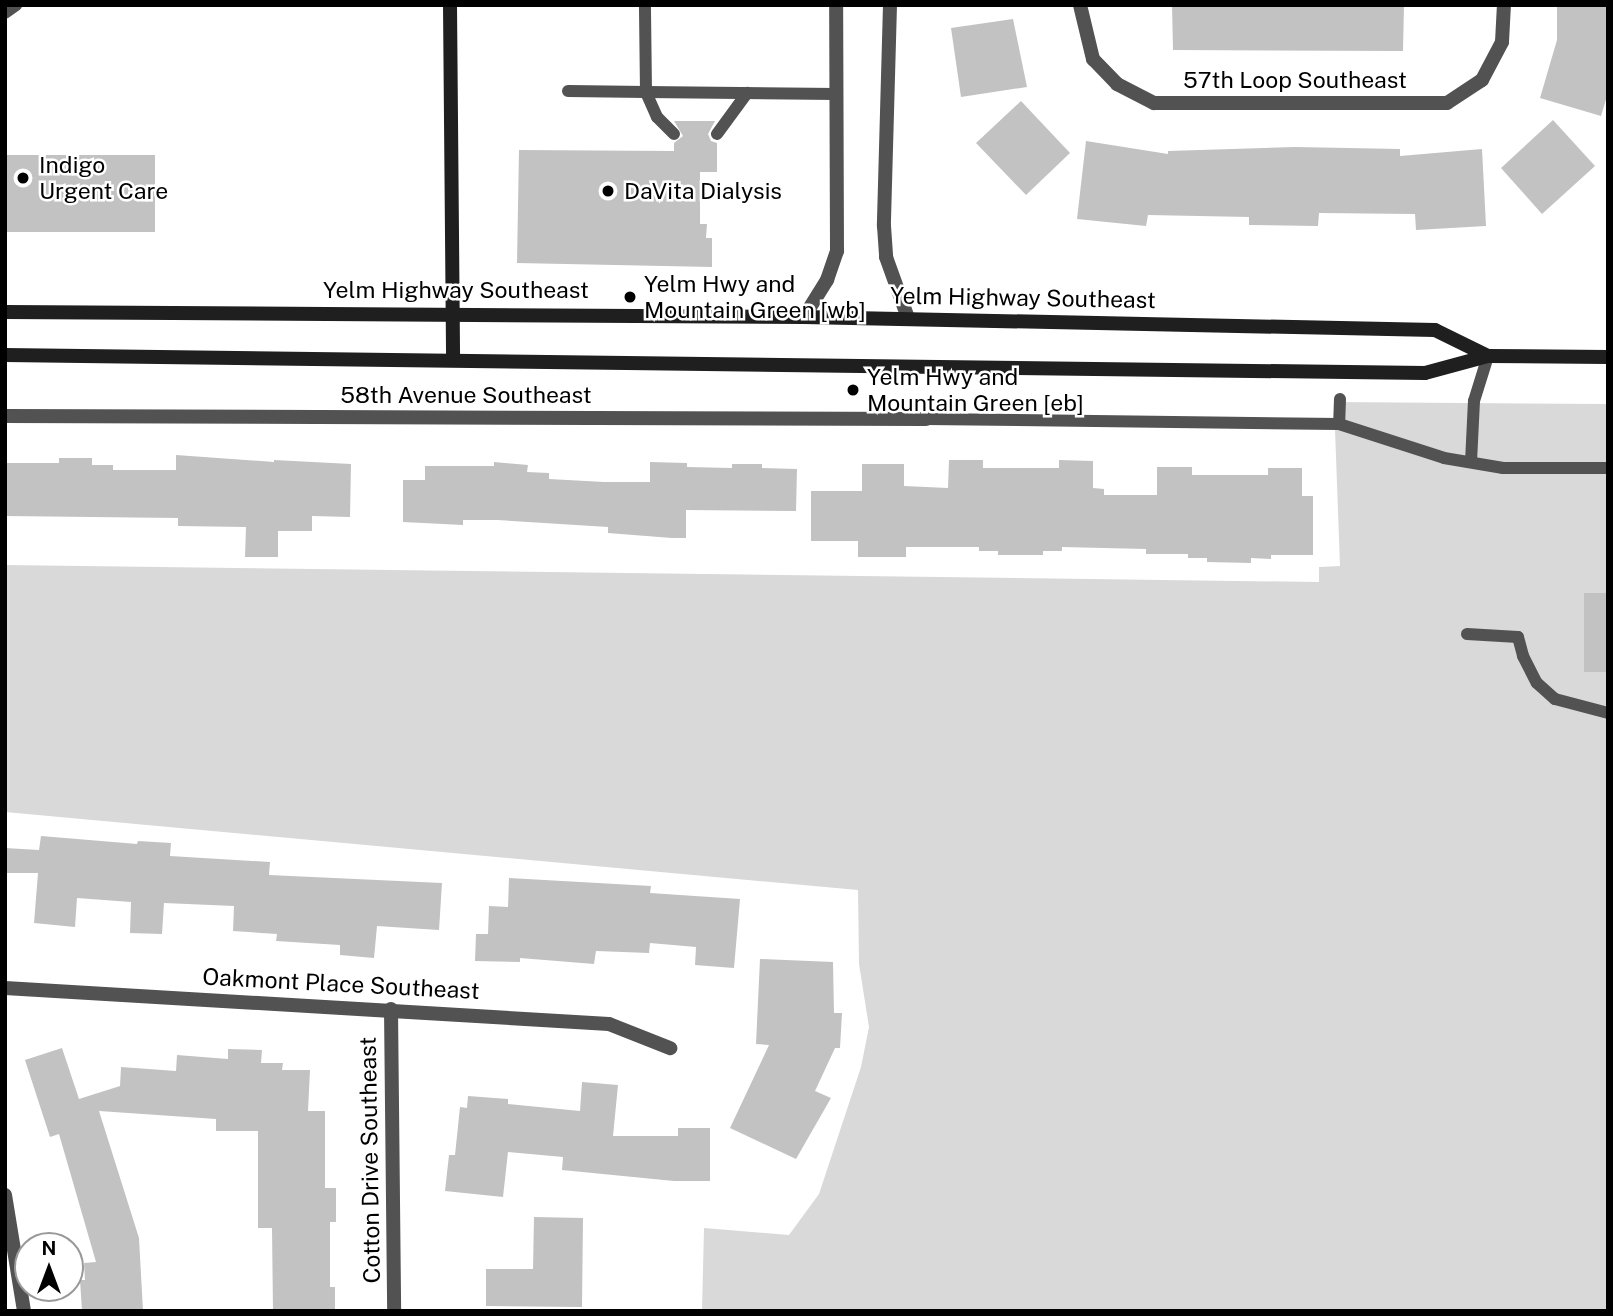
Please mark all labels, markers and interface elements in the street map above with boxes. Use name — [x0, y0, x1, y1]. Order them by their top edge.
street label: 57th Loop Southeast — [1183, 66, 1407, 94]
place label: Indigo Urgent Care — [39, 151, 168, 205]
marker: Indigo Urgent Care — [13, 168, 33, 188]
place label: DaVita Dialysis — [624, 177, 782, 205]
marker: DaVita Dialysis — [598, 181, 618, 201]
place label: Yelm Hwy and Mountain Green [wb] — [644, 270, 866, 324]
street label: Yelm Highway Southeast — [323, 276, 589, 304]
street label: Yelm Highway Southeast — [890, 282, 1156, 314]
marker: Yelm Hwy and Mountain Green [wb] — [622, 289, 638, 305]
place label: Yelm Hwy and Mountain Green [eb] — [867, 363, 1084, 417]
street label: 58th Avenue Southeast — [340, 381, 592, 409]
marker: Yelm Hwy and Mountain Green [eb] — [845, 382, 861, 398]
street label: Oakmont Place Southeast — [202, 963, 480, 1005]
street label: Cotton Drive Southeast — [354, 1036, 386, 1284]
north arrow — [14, 1232, 84, 1302]
text: N — [42, 1237, 56, 1259]

